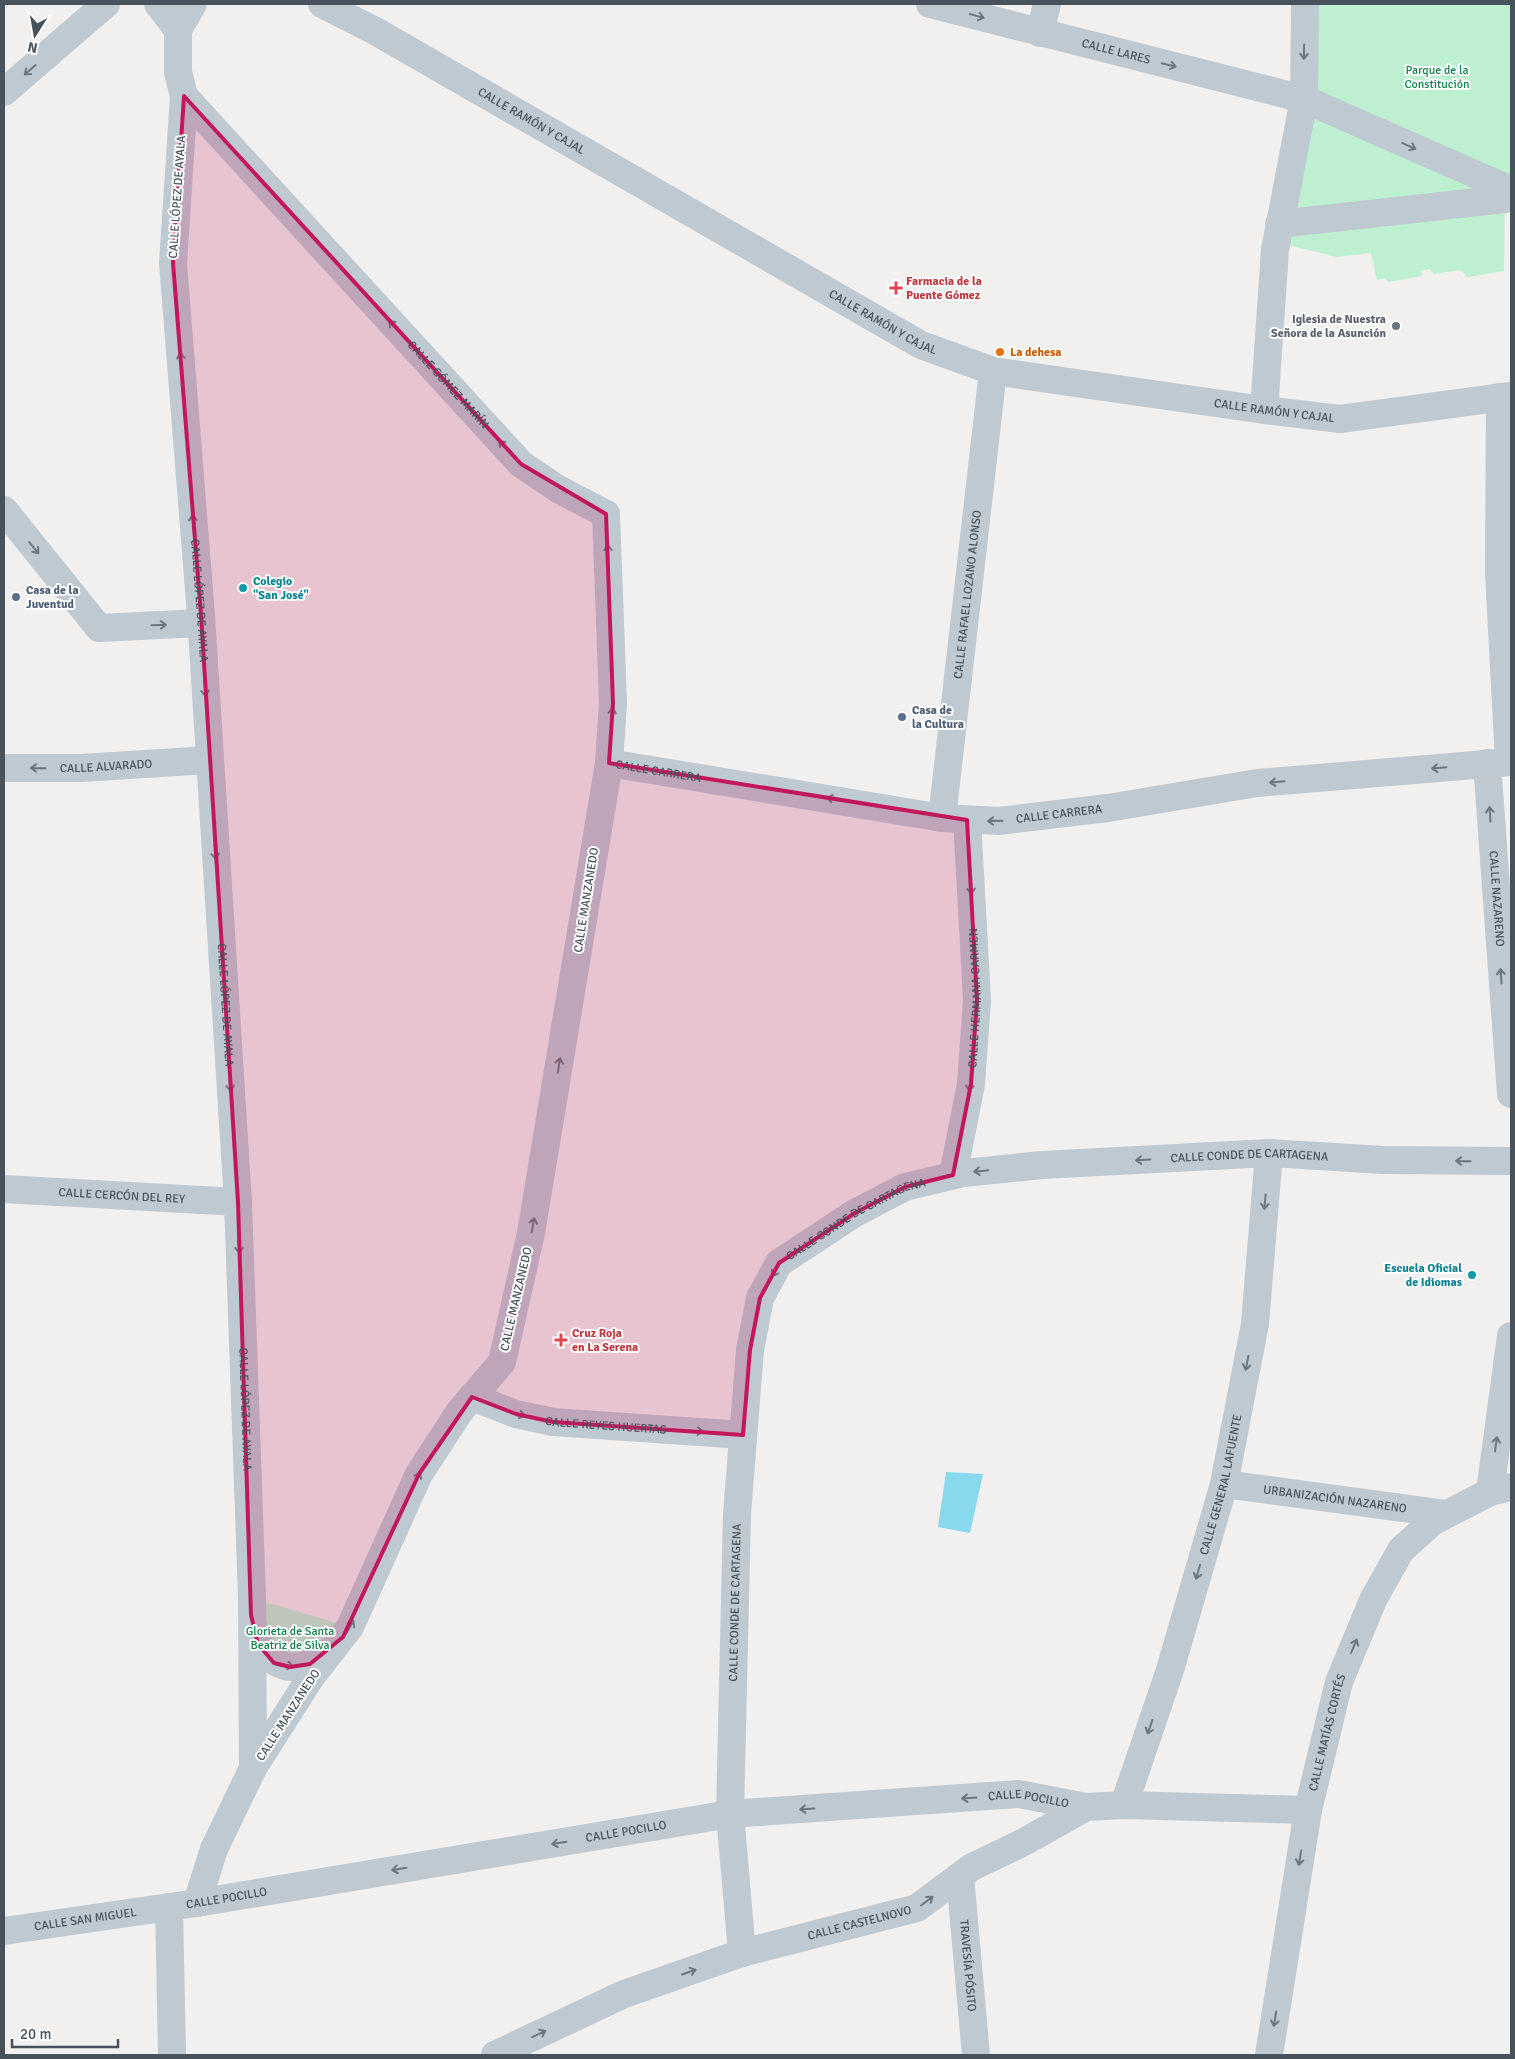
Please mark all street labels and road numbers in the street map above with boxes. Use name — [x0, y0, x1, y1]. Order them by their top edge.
street label: CALLE LARES — [1080, 36, 1152, 68]
street label: CALLE RAMÓN Y CAJAL — [475, 85, 588, 158]
street label: CALLE LÓPEZ DE AYALA — [166, 134, 189, 259]
street label: CALLE RAMÓN Y CAJAL — [826, 287, 939, 358]
street label: CALLE GÓMEZ MARÍN — [404, 338, 492, 432]
street label: CALLE RAMÓN Y CAJAL — [1213, 396, 1335, 426]
street label: CALLE RAFAEL LOZANO ALONSO — [951, 509, 985, 680]
street label: CALLE LÓPEZ DE AYALA — [187, 539, 211, 663]
street label: CALLE ALVARADO — [60, 757, 153, 776]
street label: CALLE CARRERA — [614, 757, 703, 786]
street label: CALLE CARRERA — [1015, 802, 1104, 827]
street label: CALLE MANZANEDO — [571, 846, 602, 954]
street label: CALLE NAZARENO — [1485, 850, 1507, 947]
street label: CALLE HERMANA CARMEN — [965, 928, 985, 1068]
street label: CALLE LÓPEZ DE AYALA — [214, 943, 236, 1067]
street label: CALLE CONDE DE CARTAGENA — [1170, 1146, 1329, 1166]
street label: CALLE CONDE DE CARTAGENA — [784, 1175, 928, 1264]
street label: CALLE CERCÓN DEL REY — [58, 1185, 185, 1207]
street label: CALLE MANZANEDO — [497, 1246, 536, 1353]
street label: CALLE LÓPEZ DE AYALA — [235, 1347, 255, 1472]
street label: CALLE REYES HUERTAS — [544, 1413, 667, 1438]
street label: CALLE GENERAL LAFUENTE — [1197, 1413, 1245, 1557]
street label: URBANIZACIÓN NAZARENO — [1262, 1482, 1408, 1517]
street label: CALLE CONDE DE CARTAGENA — [726, 1523, 745, 1682]
street label: CALLE MANZANEDO — [253, 1667, 324, 1764]
street label: CALLE MATÍAS CORTÉS — [1306, 1671, 1350, 1793]
street label: CALLE POCILLO — [988, 1787, 1070, 1812]
street label: CALLE POCILLO — [585, 1818, 668, 1846]
street label: CALLE POCILLO — [185, 1884, 268, 1912]
street label: CALLE CASTELNOVO — [806, 1903, 913, 1944]
street label: CALLE SAN MIGUEL — [33, 1905, 137, 1935]
street label: TRAVESÍA PÓSITO — [956, 1919, 979, 2012]

